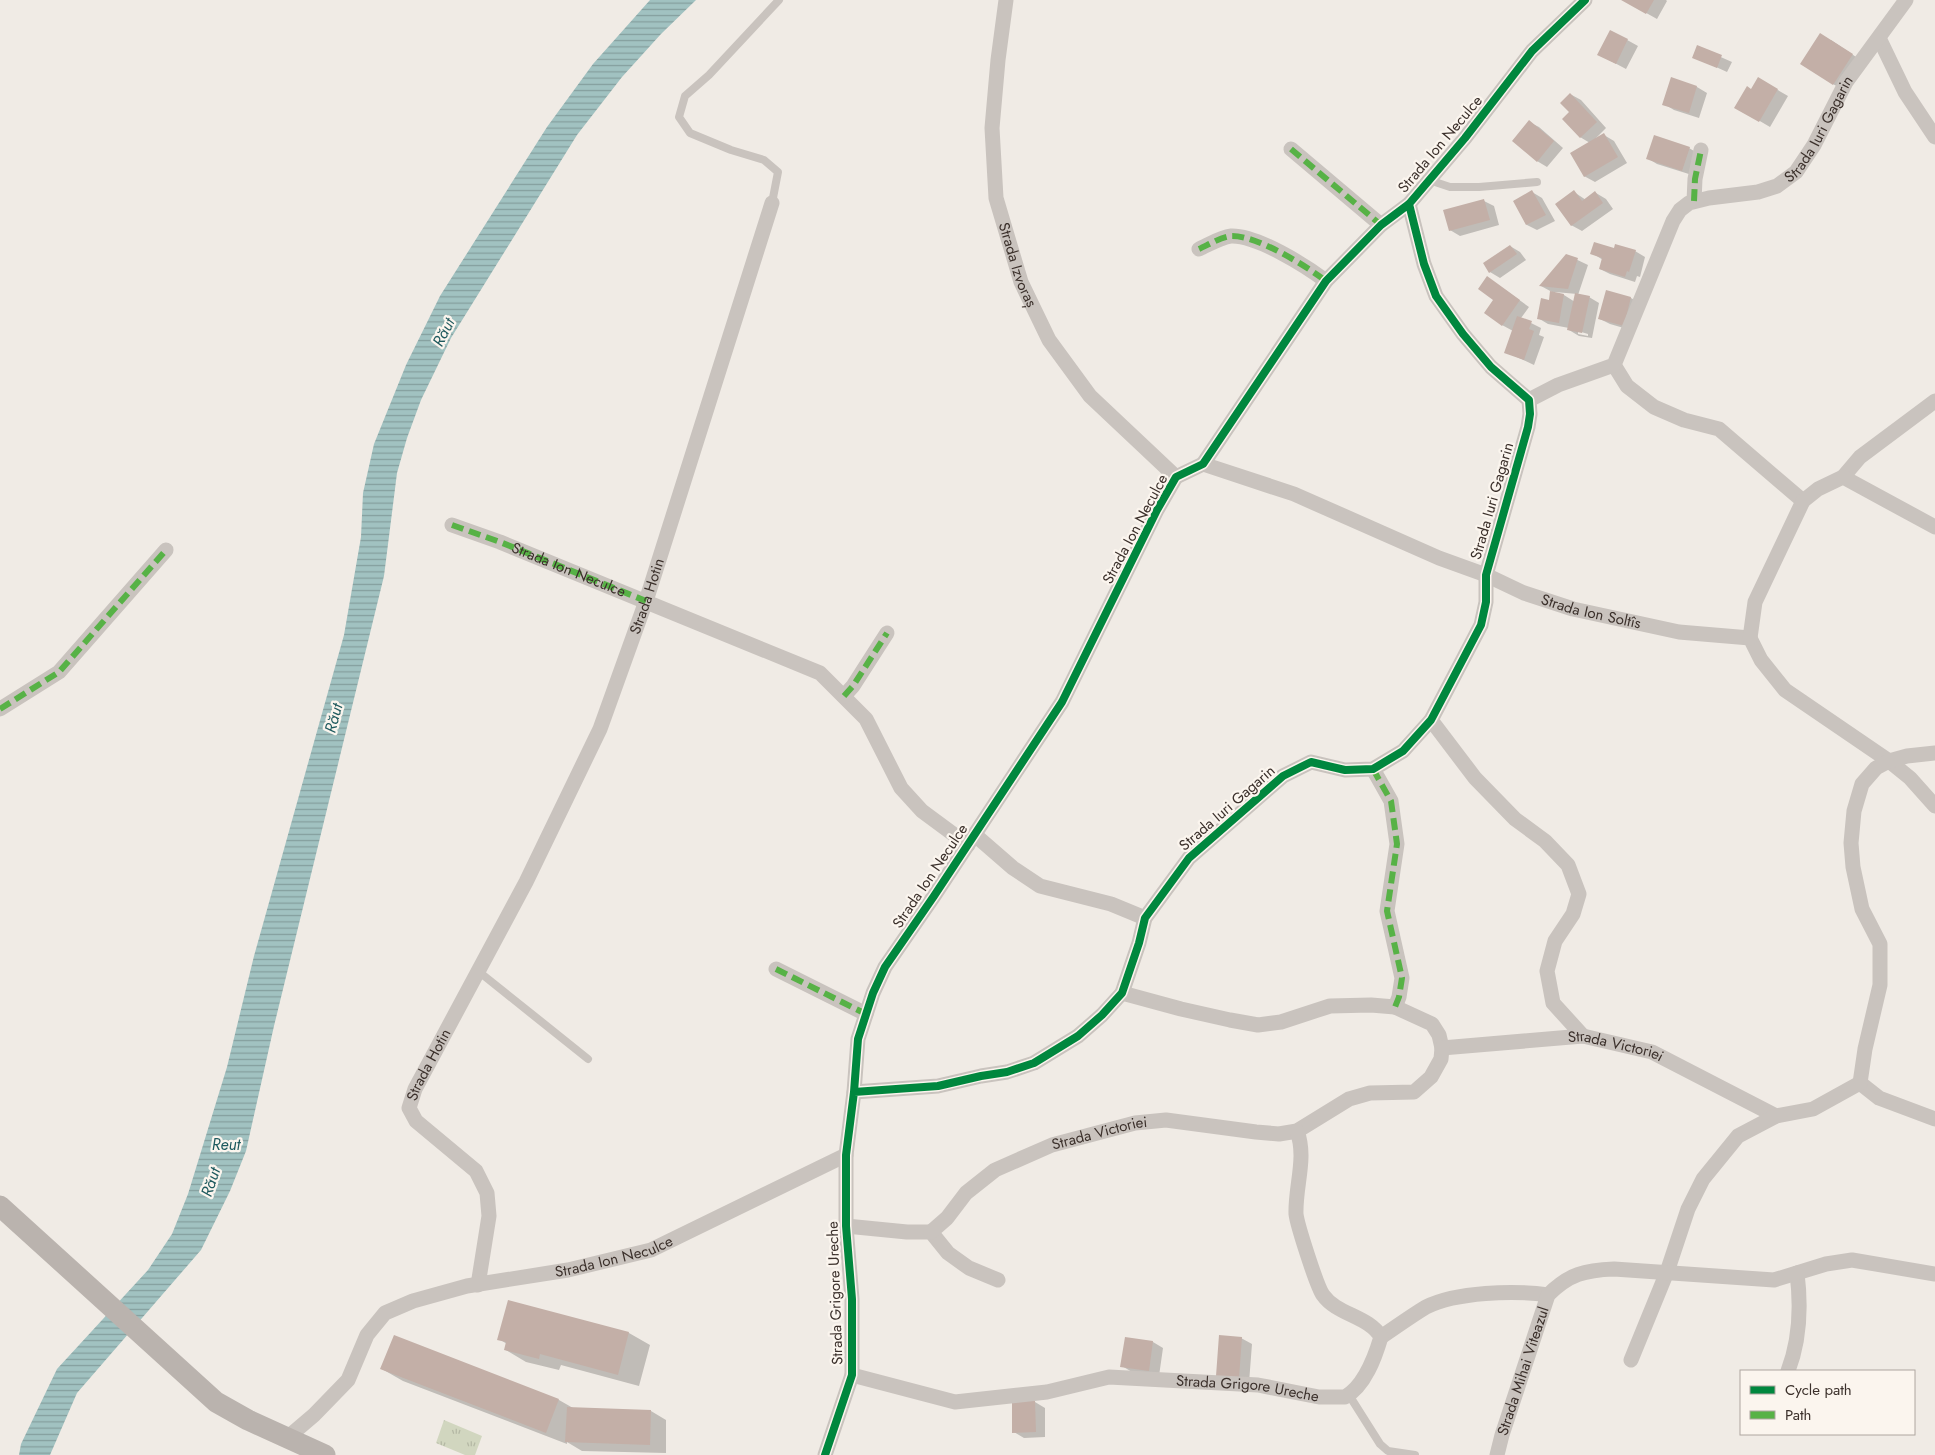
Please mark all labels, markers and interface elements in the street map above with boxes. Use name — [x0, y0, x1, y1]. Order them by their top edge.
street label: Strada Iuri Gagarin — [1780, 71, 1858, 188]
street label: Strada Ion Neculce — [1393, 90, 1488, 198]
street label: Strada Izvoraș — [993, 220, 1042, 311]
water label: Răut — [427, 313, 461, 351]
street label: Strada Iuri Gagarin — [1465, 440, 1519, 562]
street label: Strada Ion Neculce — [1097, 470, 1173, 588]
street label: Strada Ion Neculce — [508, 537, 629, 603]
street label: Strada Hotin — [624, 556, 670, 637]
street label: Strada Ion Soltîs — [1538, 588, 1643, 634]
water label: Răut — [319, 700, 349, 735]
street label: Strada Iuri Gagarin — [1174, 760, 1280, 856]
street label: Strada Ion Neculce — [887, 819, 973, 932]
street label: Strada Hotin — [401, 1025, 456, 1104]
street label: Strada Victoriei — [1567, 1025, 1668, 1067]
street label: Strada Victoriei — [1049, 1111, 1148, 1156]
water label: Reut — [212, 1133, 242, 1156]
water label: Răut — [195, 1163, 227, 1200]
street label: Strada Grigore Ureche — [821, 1220, 849, 1365]
street label: Strada Ion Neculce — [553, 1230, 677, 1283]
street label: Strada Mihai Viteazul — [1492, 1304, 1554, 1438]
street label: Strada Grigore Ureche — [1176, 1370, 1321, 1408]
legend — [1740, 1370, 1915, 1435]
text: Cycle path — [1785, 1379, 1852, 1401]
text: Path — [1785, 1404, 1811, 1426]

